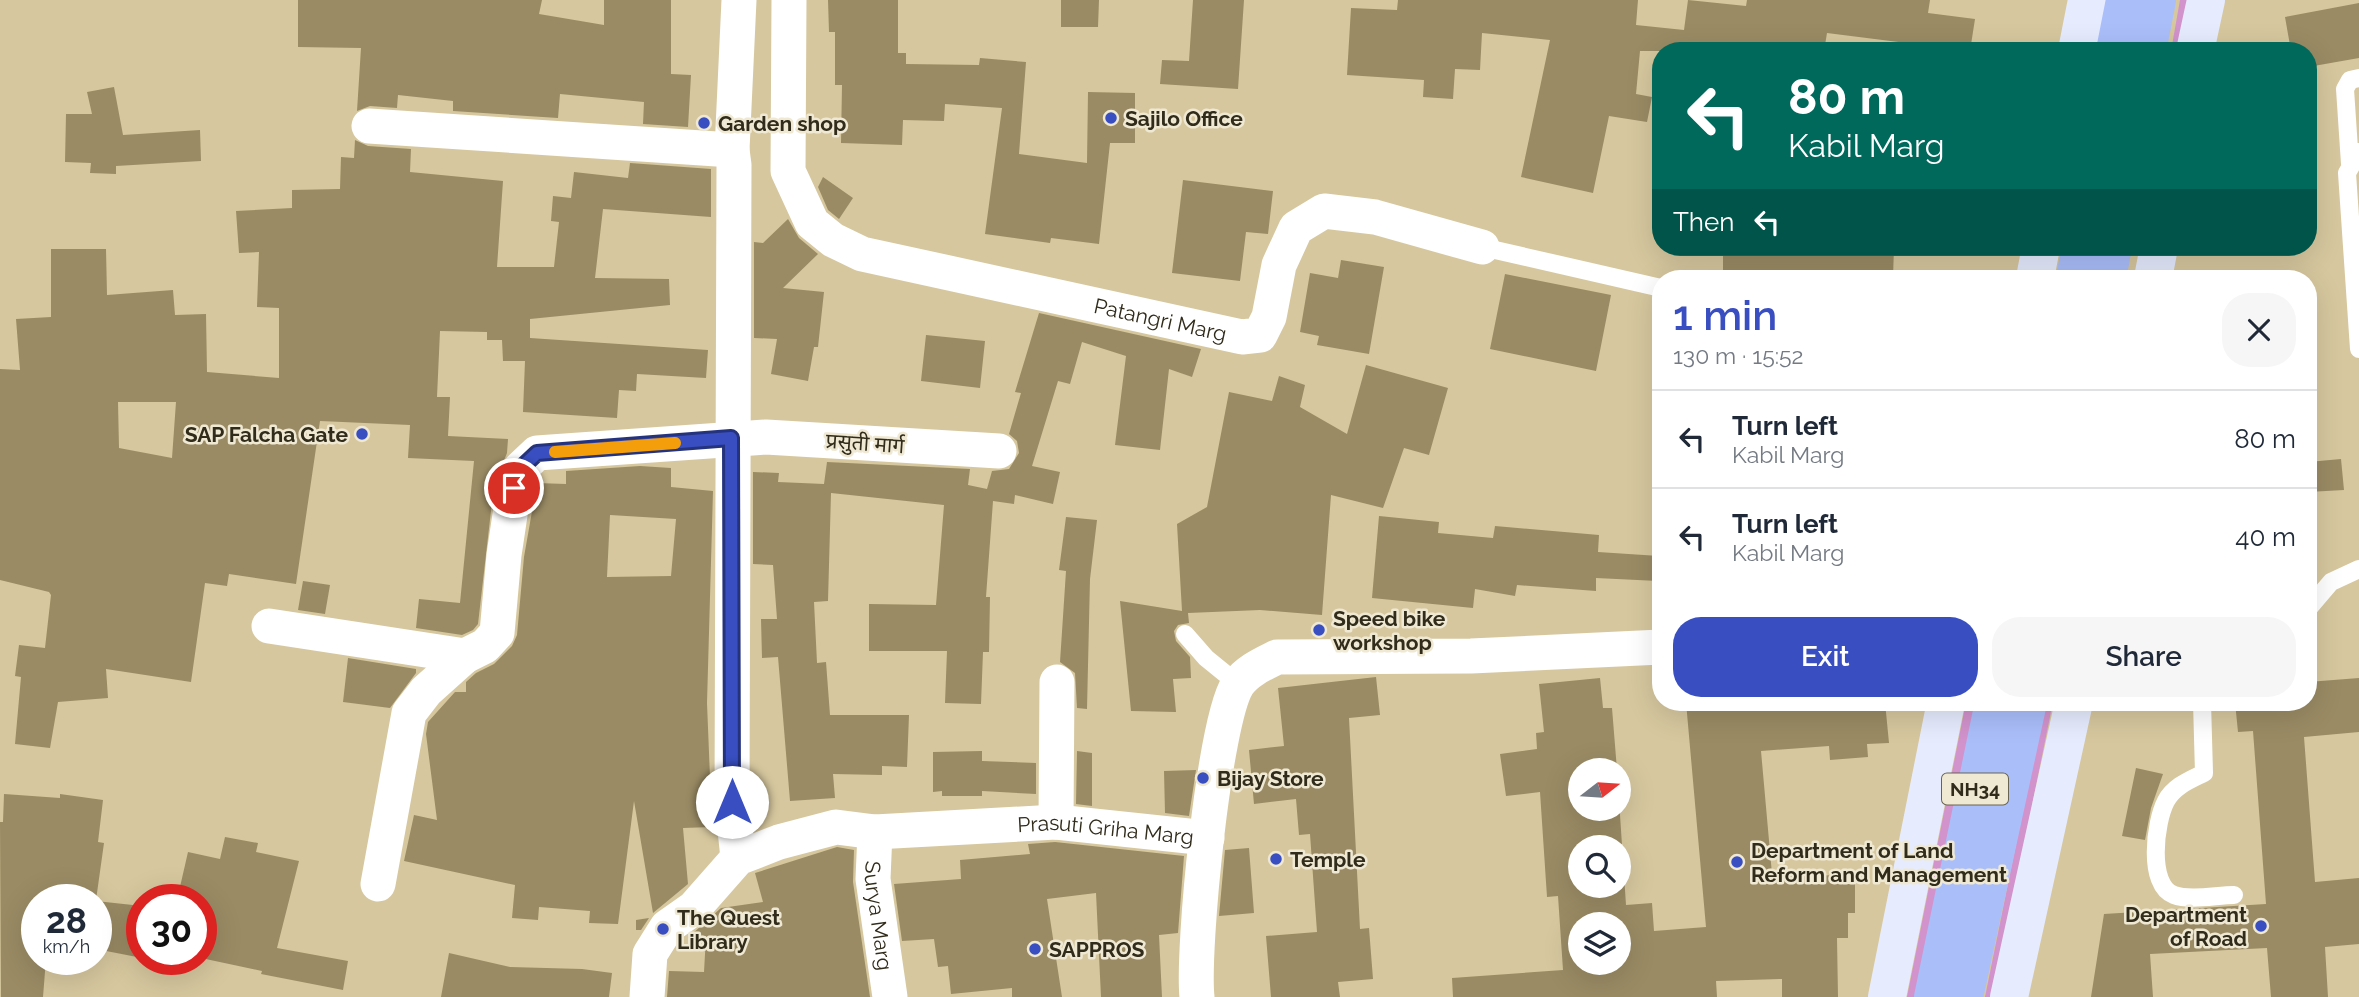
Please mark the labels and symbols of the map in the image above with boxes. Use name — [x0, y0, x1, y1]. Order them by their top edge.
place label: Sajilo Office — [1125, 106, 1243, 131]
marker: Sajilo Office — [1103, 110, 1119, 126]
place label: Garden shop — [718, 111, 846, 136]
marker: Garden shop — [696, 115, 712, 131]
street label: Patangri Marg — [1092, 293, 1229, 346]
place label: SAP Falcha Gate — [185, 422, 348, 447]
marker: SAP Falcha Gate — [354, 426, 370, 442]
street label: प्रसुती मार्ग — [825, 428, 906, 459]
pin — [484, 458, 544, 518]
place label: Speed bike workshop — [1333, 606, 1446, 655]
marker: Speed bike workshop — [1311, 622, 1327, 638]
north arrow — [1568, 758, 1631, 821]
position arrow — [695, 765, 769, 839]
place label: Bijay Store — [1217, 766, 1324, 791]
marker: Bijay Store — [1195, 770, 1211, 786]
road number: NH34 — [1942, 774, 2008, 804]
street label: Prasuti Griha Marg — [1017, 809, 1195, 849]
place label: Department of Land Reform and Management — [1751, 838, 2007, 887]
place label: Temple — [1290, 847, 1366, 872]
marker: Temple — [1268, 851, 1284, 867]
marker: Department of Land Reform and Management — [1729, 854, 1745, 870]
street label: Surya Marg — [860, 860, 899, 972]
speed limit sign: 30 — [126, 884, 217, 975]
place label: Department of Road — [2125, 902, 2247, 951]
place label: The Quest Library — [677, 905, 780, 954]
marker: Department of Road — [2253, 918, 2269, 934]
marker: The Quest Library — [655, 921, 671, 937]
place label: SAPPROS — [1049, 937, 1145, 962]
marker: SAPPROS — [1027, 941, 1043, 957]

